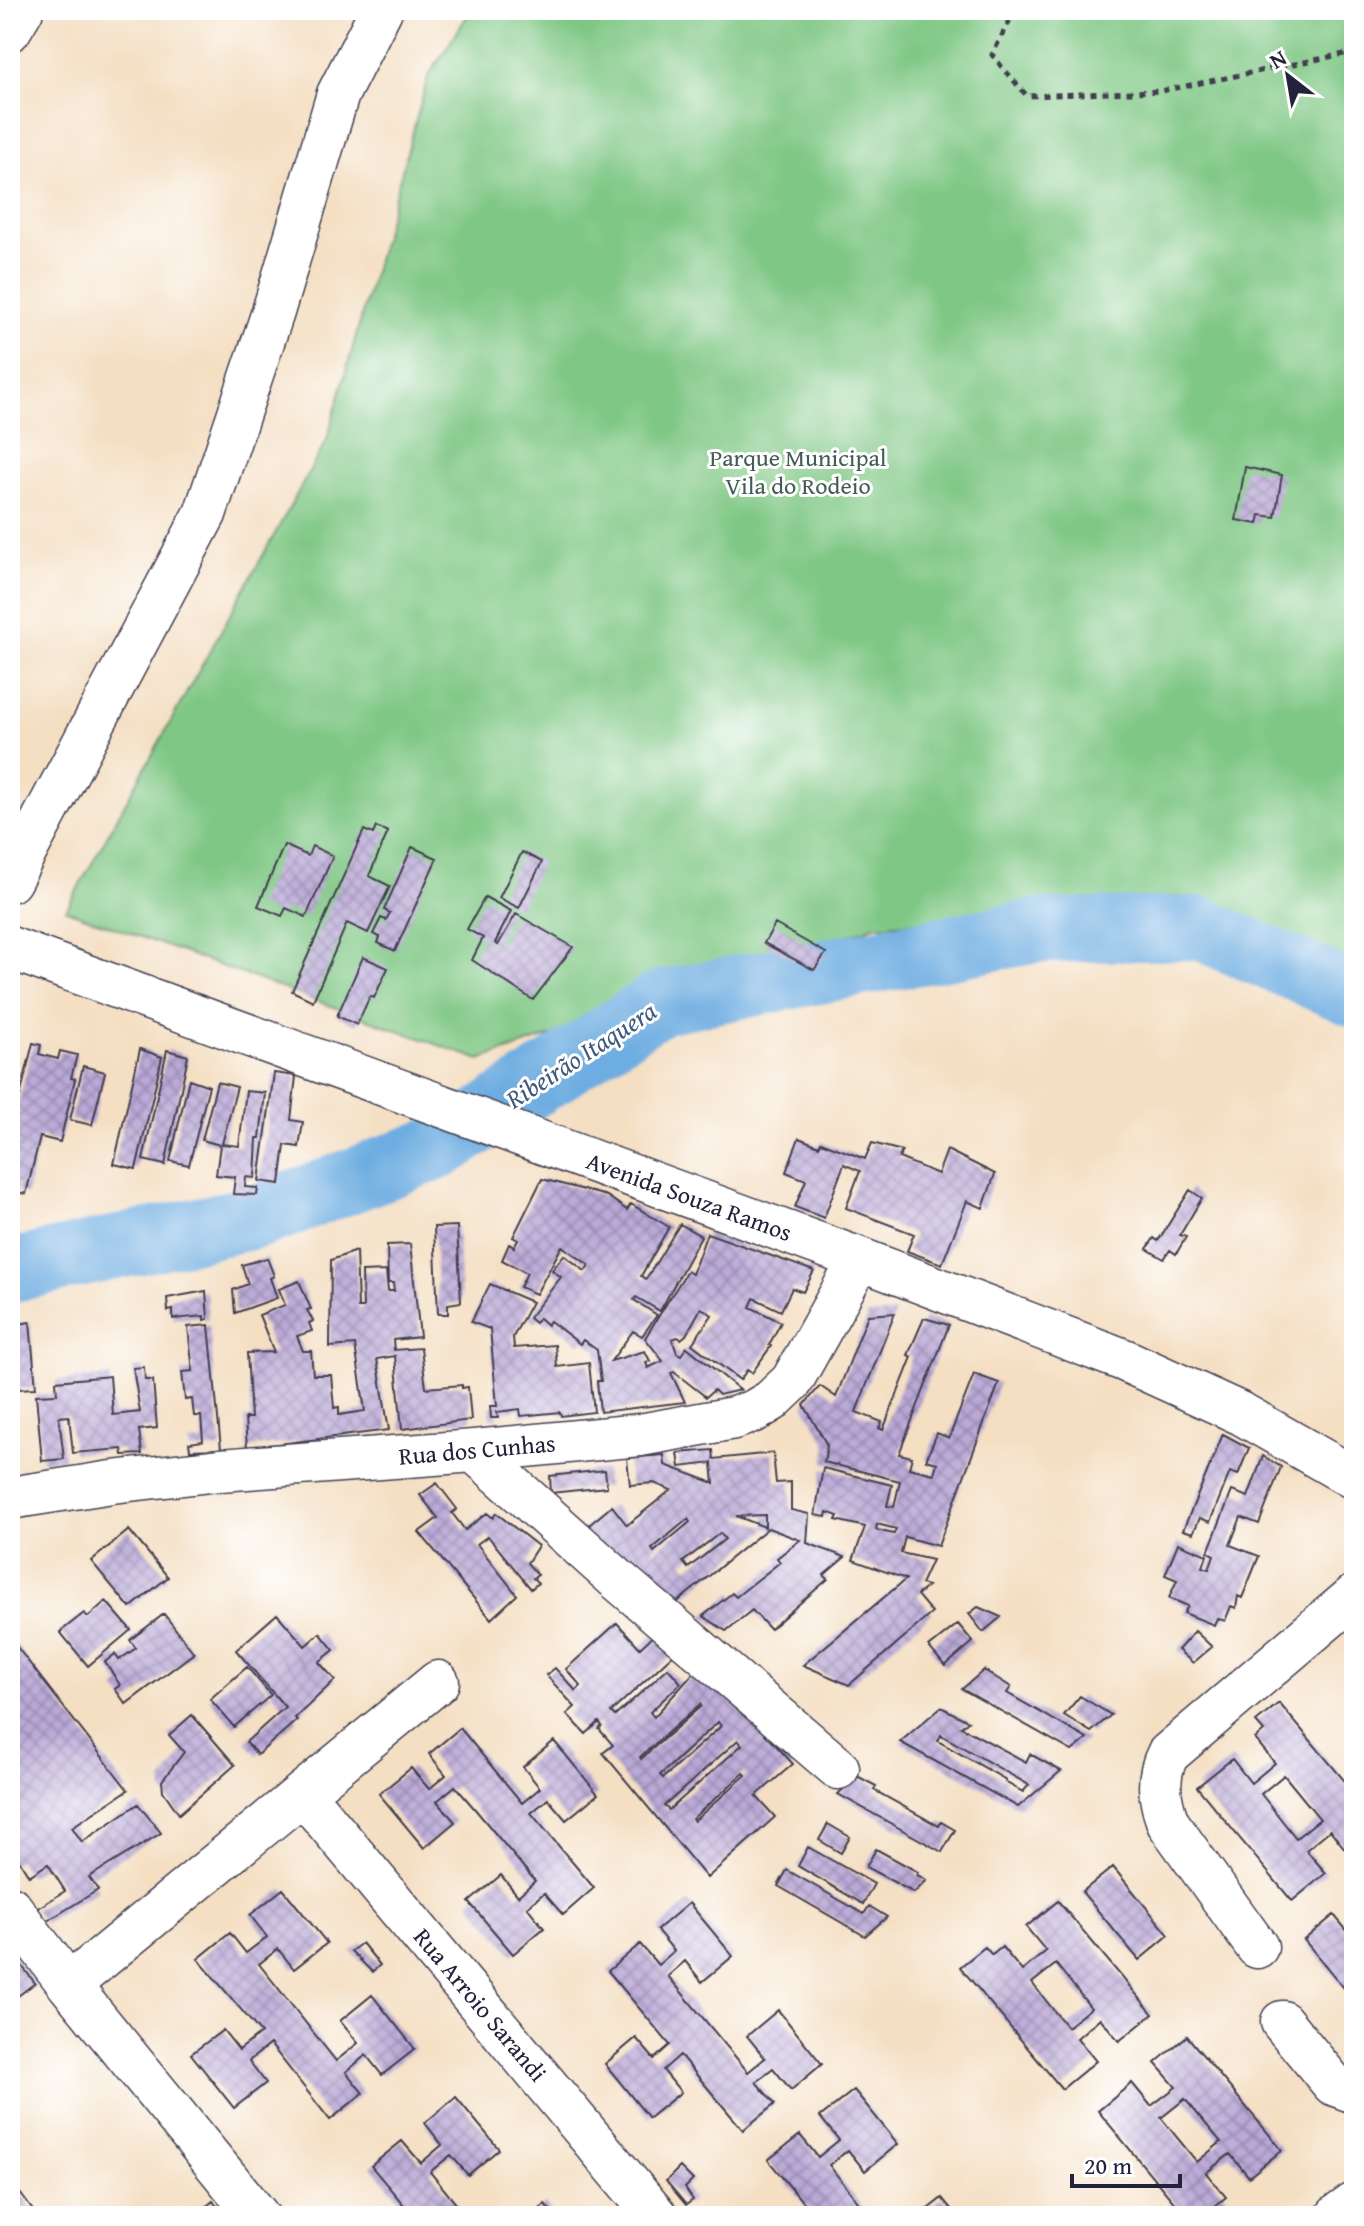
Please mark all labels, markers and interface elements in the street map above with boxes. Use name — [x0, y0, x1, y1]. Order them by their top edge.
north arrow — [1248, 36, 1328, 116]
text: N — [1263, 41, 1292, 76]
park label: Parque Municipal Vila do Rodeio — [709, 440, 887, 503]
water label: Ribeirão Itaquera — [497, 991, 664, 1118]
street label: Avenida Souza Ramos — [582, 1143, 797, 1250]
street label: Rua dos Cunhas — [397, 1425, 557, 1474]
street label: Rua Arroio Sarandi — [406, 1920, 555, 2089]
scale bar — [1072, 2138, 1180, 2188]
text: 20 m — [1084, 2148, 1132, 2183]

